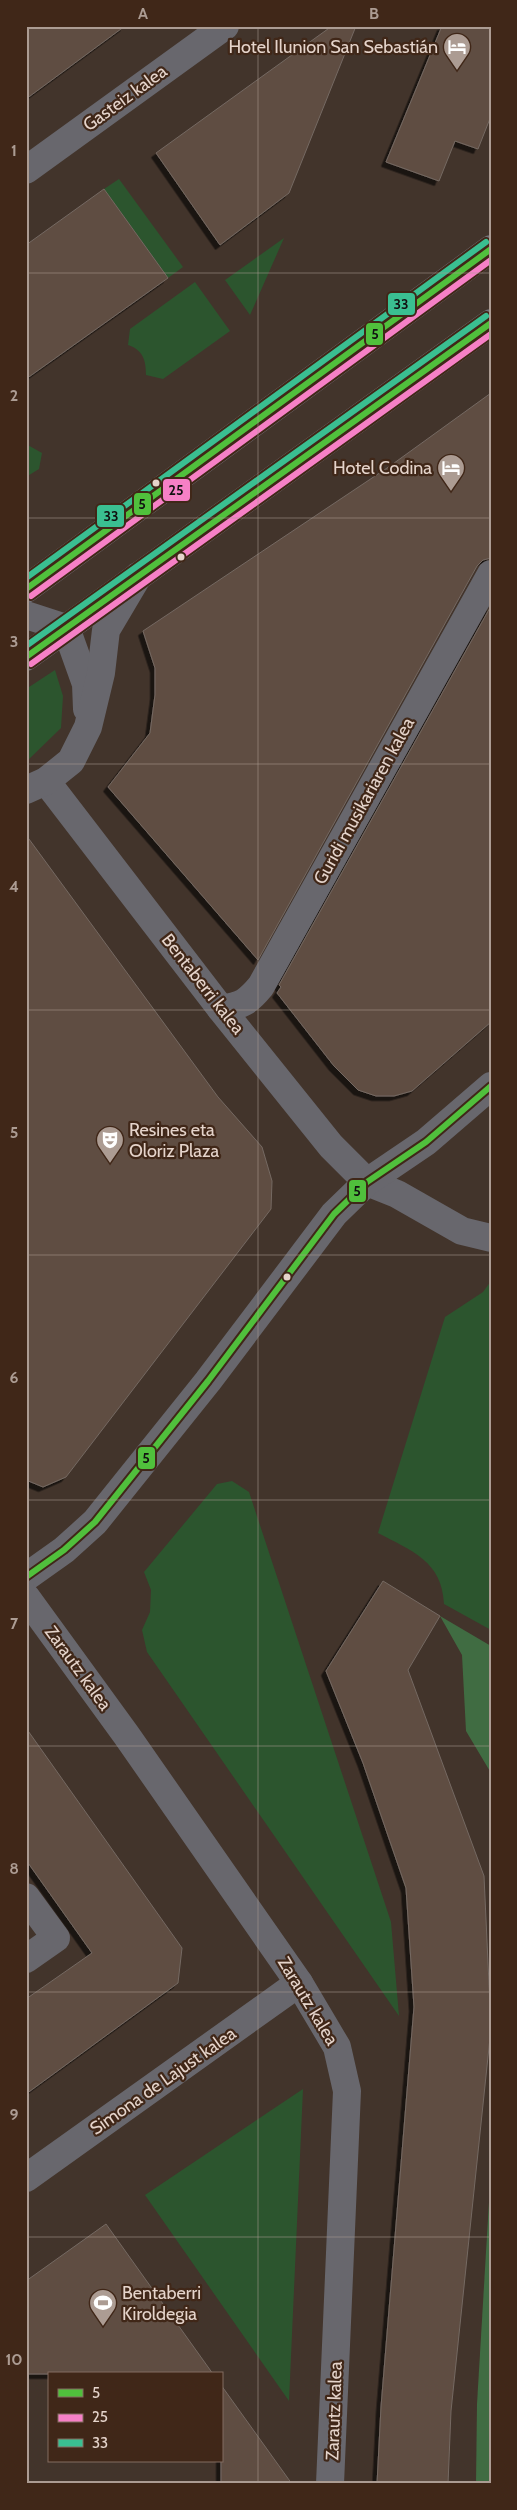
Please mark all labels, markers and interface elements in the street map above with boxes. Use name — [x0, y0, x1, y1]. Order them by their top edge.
text: A — [138, 4, 148, 23]
text: B — [369, 4, 379, 23]
hotel icon: Hotel Ilunion San Sebastián — [442, 32, 472, 71]
place label: Hotel Ilunion San Sebastián — [229, 36, 438, 58]
street label: Gasteiz kalea — [79, 60, 172, 136]
text: 1 — [11, 141, 17, 160]
line badge: 33 — [387, 292, 416, 316]
text: 33 — [393, 295, 409, 313]
line badge: 5 — [365, 322, 384, 346]
text: 5 — [371, 325, 379, 343]
text: 2 — [10, 386, 18, 405]
hotel icon: Hotel Codina — [436, 453, 466, 492]
place label: Hotel Codina — [333, 457, 432, 479]
unlabelled marker — [151, 478, 161, 488]
line badge: 25 — [162, 478, 191, 502]
text: 25 — [169, 481, 183, 499]
line badge: 5 — [133, 492, 152, 516]
text: 5 — [138, 495, 146, 513]
line badge: 33 — [96, 504, 125, 528]
text: 33 — [103, 507, 119, 525]
unlabelled marker — [176, 552, 186, 562]
text: 3 — [10, 632, 18, 651]
street label: Guridi musikariaren kalea — [309, 713, 419, 888]
text: 4 — [9, 877, 19, 896]
street label: Bentaberri kalea — [157, 929, 249, 1039]
place label: Resines eta Oloriz Plaza — [129, 1119, 219, 1162]
text: 5 — [10, 1123, 18, 1142]
theatre icon: Resines eta Oloriz Plaza — [95, 1125, 125, 1164]
line badge: 5 — [348, 1179, 367, 1203]
text: 5 — [353, 1182, 361, 1200]
unlabelled marker — [282, 1272, 292, 1282]
text: 6 — [10, 1368, 19, 1387]
line badge: 5 — [137, 1446, 156, 1470]
text: 5 — [142, 1449, 150, 1467]
text: 7 — [10, 1614, 19, 1633]
street label: Zarautz kalea — [40, 1621, 116, 1715]
text: 8 — [9, 1859, 19, 1878]
street label: Zarautz kalea — [273, 1953, 343, 2049]
street label: Simona de Lajust kalea — [86, 2022, 240, 2140]
text: 9 — [10, 2105, 19, 2124]
place label: Bentaberri Kiroldegia — [122, 2282, 201, 2325]
sports icon: Bentaberri Kiroldegia — [88, 2288, 118, 2327]
text: 10 — [5, 2350, 23, 2369]
street label: Zarautz kalea — [321, 2361, 347, 2461]
legend — [48, 2372, 222, 2462]
text: 5 — [92, 2384, 100, 2402]
text: 25 — [92, 2408, 108, 2426]
text: 33 — [92, 2434, 108, 2452]

